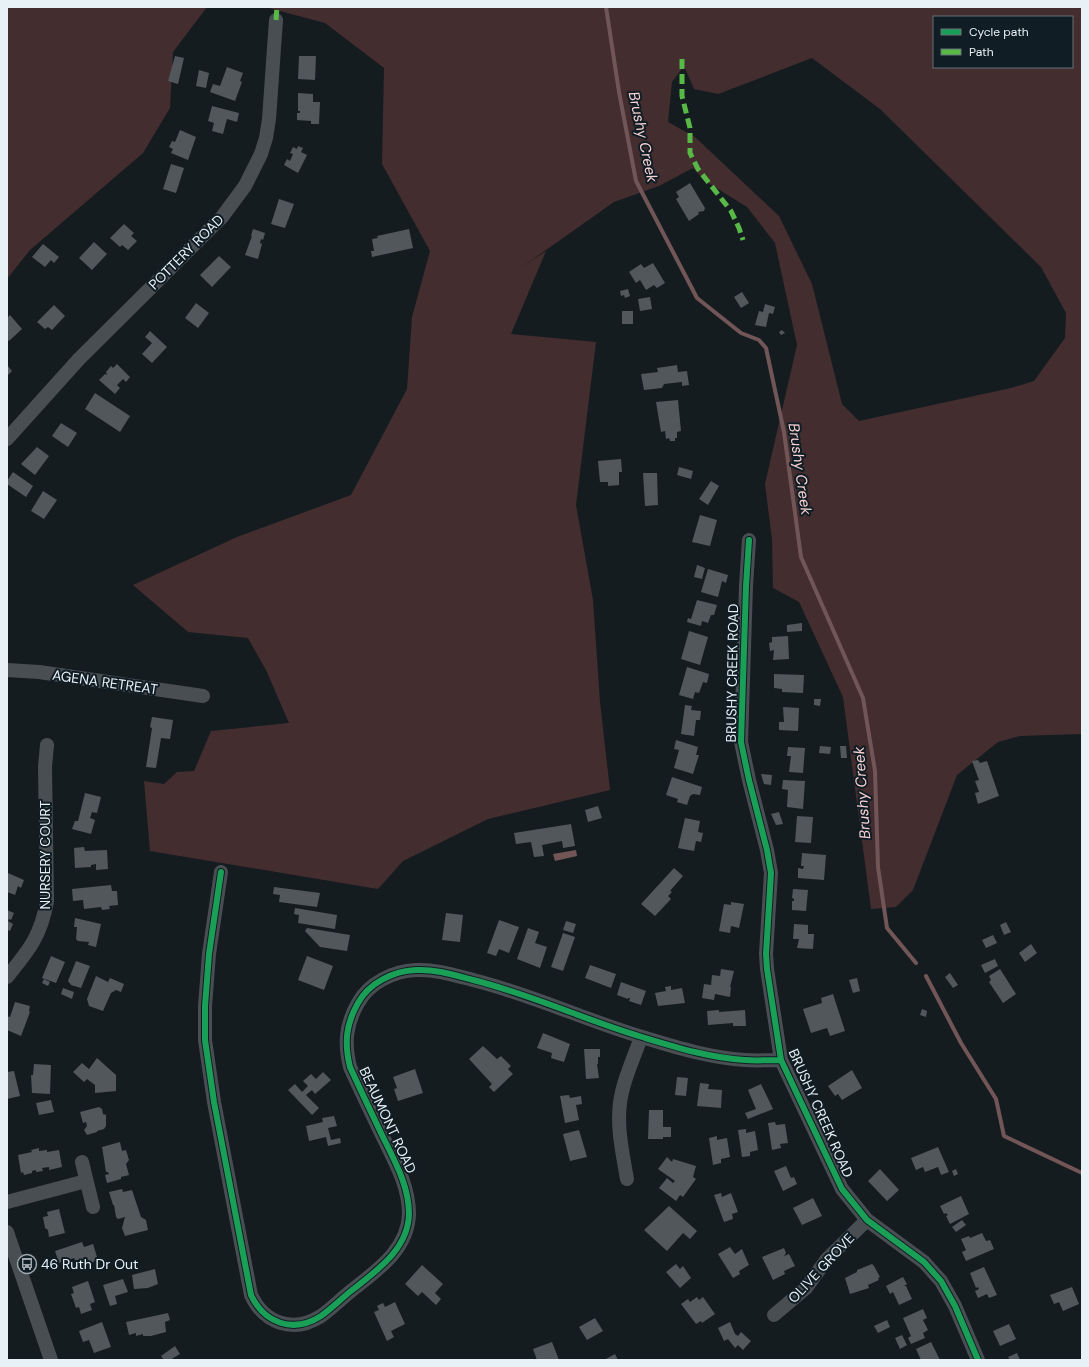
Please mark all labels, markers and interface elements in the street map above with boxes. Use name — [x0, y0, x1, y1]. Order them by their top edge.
legend — [933, 16, 1073, 68]
text: Cycle path — [969, 24, 1029, 40]
text: Path — [969, 44, 994, 60]
water label: Brushy Creek — [624, 90, 662, 185]
street label: POTTERY ROAD — [145, 211, 227, 293]
water label: Brushy Creek — [784, 422, 816, 517]
street label: BRUSHY CREEK ROAD — [722, 603, 742, 743]
street label: AGENA RETREAT — [51, 666, 159, 698]
water label: Brushy Creek — [849, 746, 875, 840]
street label: NURSERY COURT — [36, 800, 54, 910]
street label: BRUSHY CREEK ROAD — [785, 1046, 857, 1180]
street label: BEAUMONT ROAD — [355, 1064, 421, 1176]
street label: OLIVE GROVE — [784, 1229, 858, 1307]
bus stop icon: 46 Ruth Dr Out — [16, 1253, 38, 1275]
place label: 46 Ruth Dr Out — [41, 1255, 139, 1273]

